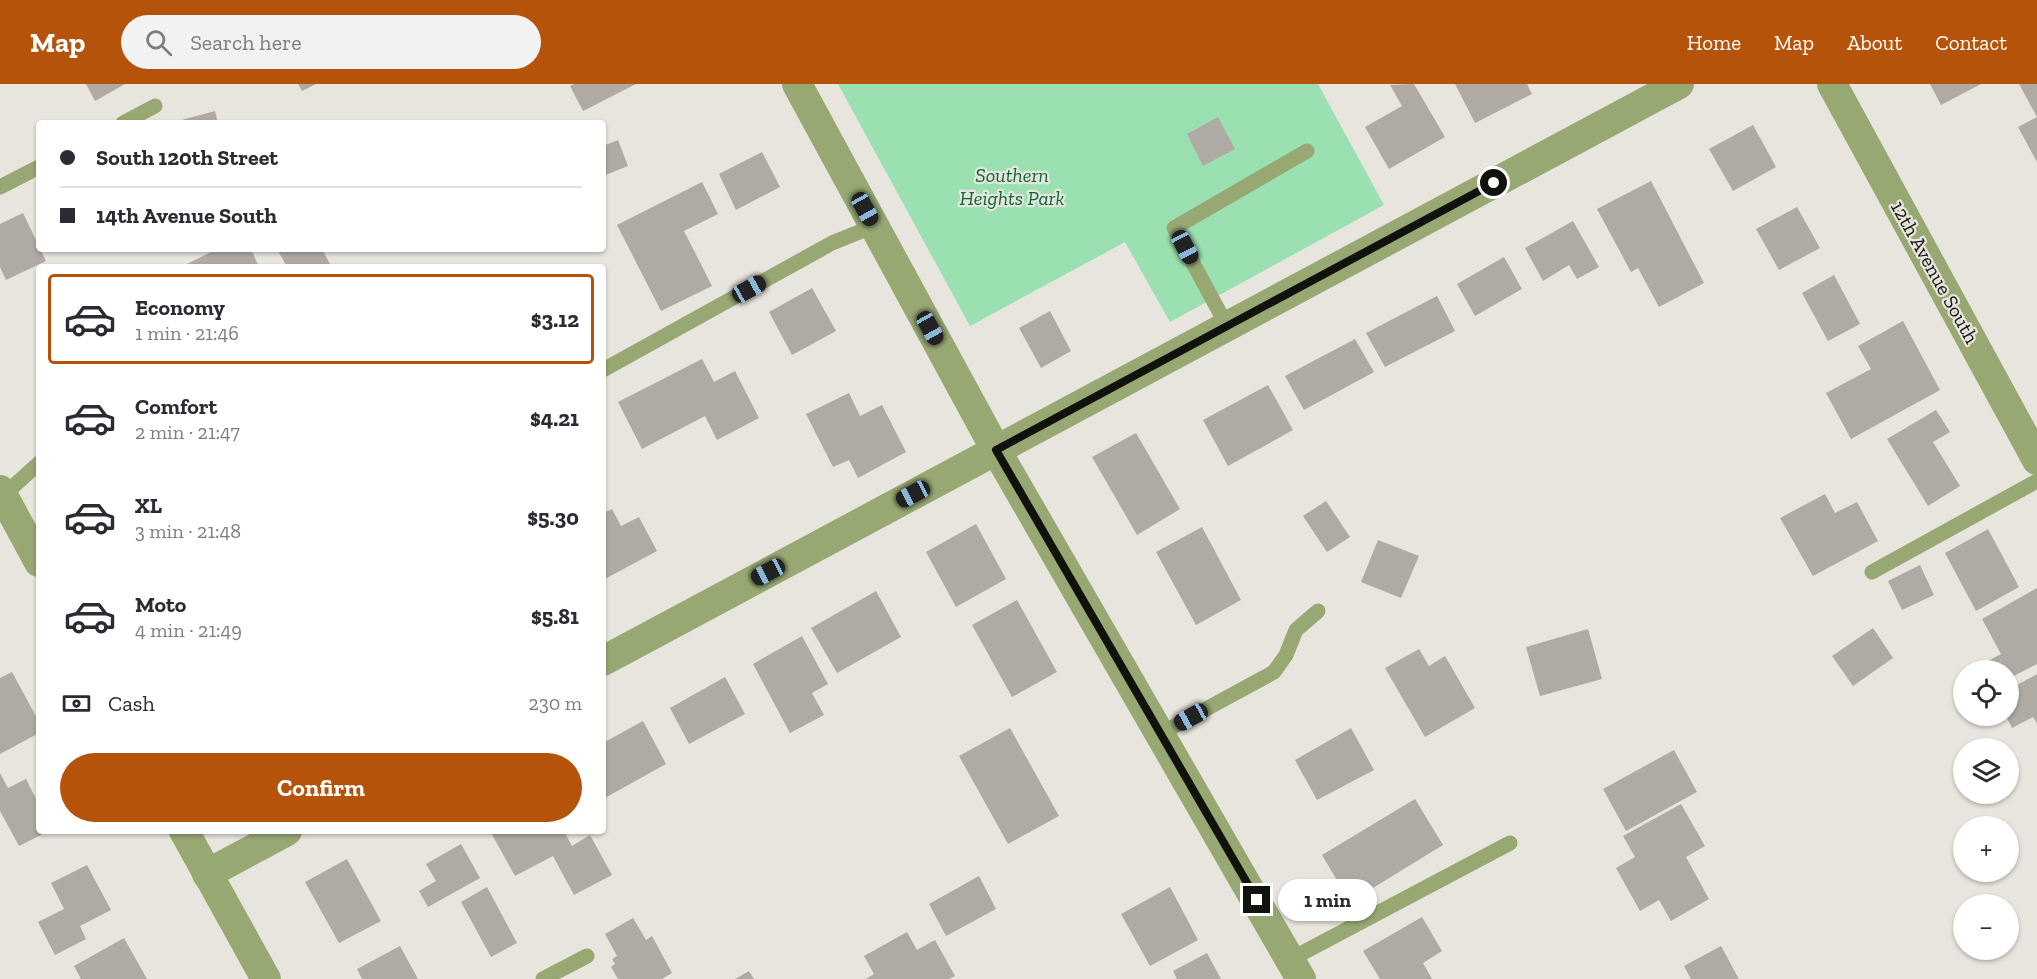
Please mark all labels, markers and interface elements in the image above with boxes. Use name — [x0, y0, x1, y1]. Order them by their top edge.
search box — [121, 15, 541, 69]
text: Map — [30, 26, 85, 59]
icon: search — [142, 26, 175, 59]
text: Search here — [190, 29, 302, 56]
text: Home — [1687, 30, 1741, 55]
text: Map — [1774, 30, 1814, 55]
text: About — [1847, 30, 1902, 55]
text: Contact — [1935, 30, 2007, 55]
text: South 120th Street — [96, 144, 278, 171]
park label: Southern Heights Park — [960, 163, 1064, 210]
route start — [1480, 169, 1507, 196]
car — [848, 189, 882, 229]
street label: 12th Avenue South — [1886, 197, 1984, 348]
text: 14th Avenue South — [96, 202, 277, 229]
car — [1169, 227, 1201, 267]
car — [729, 272, 769, 306]
icon: car — [63, 292, 117, 346]
text: Economy — [135, 294, 225, 321]
text: $3.12 — [531, 306, 579, 333]
car — [913, 308, 947, 348]
text: 1 min · 21:46 — [135, 321, 239, 345]
icon: car — [63, 391, 117, 445]
text: Comfort — [135, 393, 217, 420]
text: $4.21 — [530, 405, 579, 432]
text: 2 min · 21:47 — [135, 420, 240, 444]
car — [893, 478, 933, 510]
icon: car — [63, 490, 117, 544]
text: XL — [135, 492, 162, 519]
text: $5.30 — [527, 504, 579, 531]
text: 3 min · 21:48 — [135, 519, 241, 543]
car — [748, 556, 788, 588]
icon: car — [63, 589, 117, 643]
text: Moto — [135, 591, 186, 618]
text: $5.81 — [531, 603, 579, 630]
text: 4 min · 21:49 — [135, 618, 242, 642]
map controls — [1953, 660, 2019, 960]
button: locate — [1953, 660, 2019, 726]
icon: cash — [60, 687, 93, 720]
text: Cash — [108, 690, 155, 717]
text: 230 m — [529, 691, 582, 715]
car — [1171, 700, 1211, 734]
button: layers — [1953, 738, 2019, 804]
button: Confirm — [60, 753, 582, 822]
button: + — [1953, 816, 2019, 882]
callout: 1 min — [1278, 879, 1377, 921]
route end — [1243, 886, 1270, 913]
text: 1 min — [1304, 888, 1351, 912]
button: − — [1953, 894, 2019, 960]

